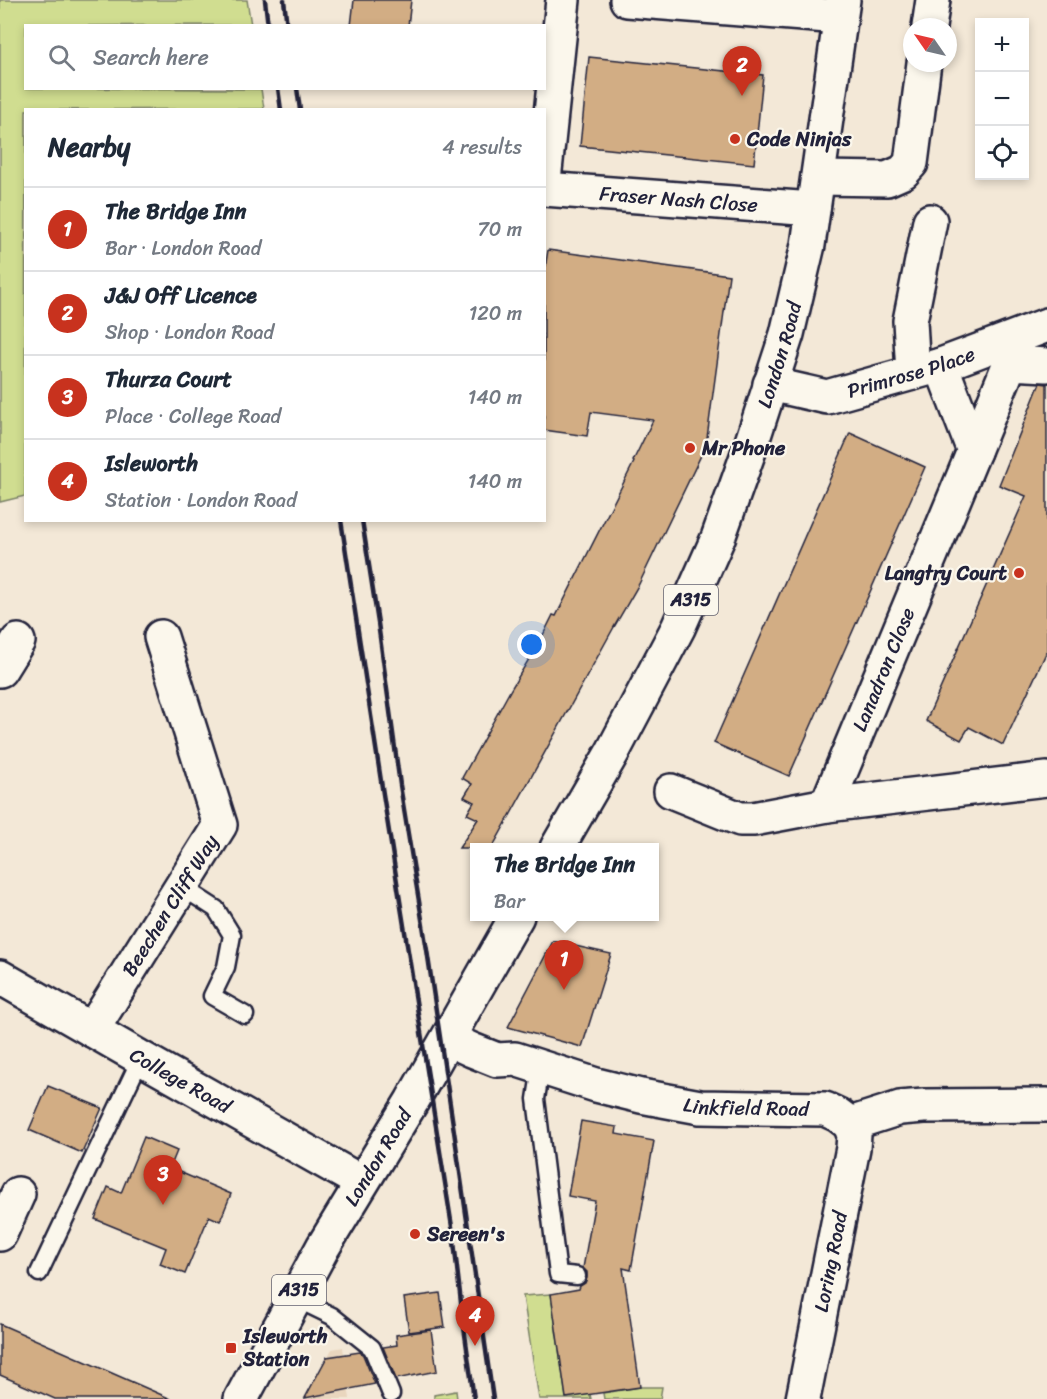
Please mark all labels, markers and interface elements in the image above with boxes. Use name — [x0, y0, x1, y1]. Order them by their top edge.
north arrow — [903, 18, 957, 72]
map controls — [975, 18, 1029, 180]
button: + — [975, 18, 1029, 72]
search box — [24, 24, 546, 90]
text: Search here — [93, 38, 209, 77]
icon: search — [45, 41, 78, 74]
pin: 2 — [722, 46, 762, 96]
button: − — [975, 72, 1029, 126]
place label: Code Ninjas — [746, 122, 852, 157]
text: Nearby — [48, 124, 130, 170]
button: locate — [975, 126, 1029, 180]
text: 4 results — [442, 130, 522, 165]
marker: Code Ninjas — [728, 132, 742, 146]
street label: Fraser Nash Close — [598, 176, 759, 223]
text: The Bridge Inn — [105, 192, 247, 231]
text: 1 — [63, 212, 72, 247]
text: 70 m — [477, 212, 522, 247]
text: Bar · London Road — [105, 231, 261, 266]
text: J&J Off Licence — [105, 276, 257, 315]
text: 2 — [62, 296, 73, 331]
text: 120 m — [469, 296, 522, 331]
street label: London Road — [747, 297, 812, 413]
text: Shop · London Road — [105, 315, 274, 350]
street label: Primrose Place — [843, 337, 980, 408]
text: Thurza Court — [105, 360, 232, 399]
text: 3 — [62, 380, 73, 415]
text: 140 m — [468, 380, 522, 415]
text: Place · College Road — [105, 399, 281, 434]
place label: Mr Phone — [701, 431, 786, 466]
marker: Mr Phone — [683, 441, 697, 455]
text: Isleworth — [105, 444, 198, 483]
text: 4 — [61, 464, 74, 499]
text: 140 m — [468, 464, 522, 499]
text: Station · London Road — [105, 483, 297, 518]
place label: Langtry Court — [885, 556, 1007, 591]
marker: Langtry Court — [1012, 566, 1026, 580]
road number: A315 — [664, 585, 718, 615]
street label: Lanadron Close — [842, 602, 925, 737]
your location — [517, 630, 546, 659]
street label: Beechen Cliff Way — [112, 827, 228, 984]
popup — [470, 843, 659, 921]
text: The Bridge Inn — [494, 845, 635, 884]
text: Bar — [494, 884, 525, 919]
pin: 1 — [544, 940, 584, 990]
street label: College Road — [123, 1038, 239, 1124]
street label: Linkfield Road — [681, 1087, 811, 1127]
street label: London Road — [335, 1100, 422, 1213]
pin: 3 — [144, 1156, 182, 1205]
street label: Loring Road — [804, 1207, 858, 1315]
place label: Sereen's — [426, 1217, 505, 1252]
marker: Sereen's — [408, 1227, 422, 1241]
road number: A315 — [272, 1275, 326, 1305]
pin: 4 — [456, 1296, 494, 1346]
place label: Isleworth Station — [242, 1319, 328, 1377]
marker: Isleworth Station — [224, 1341, 238, 1355]

